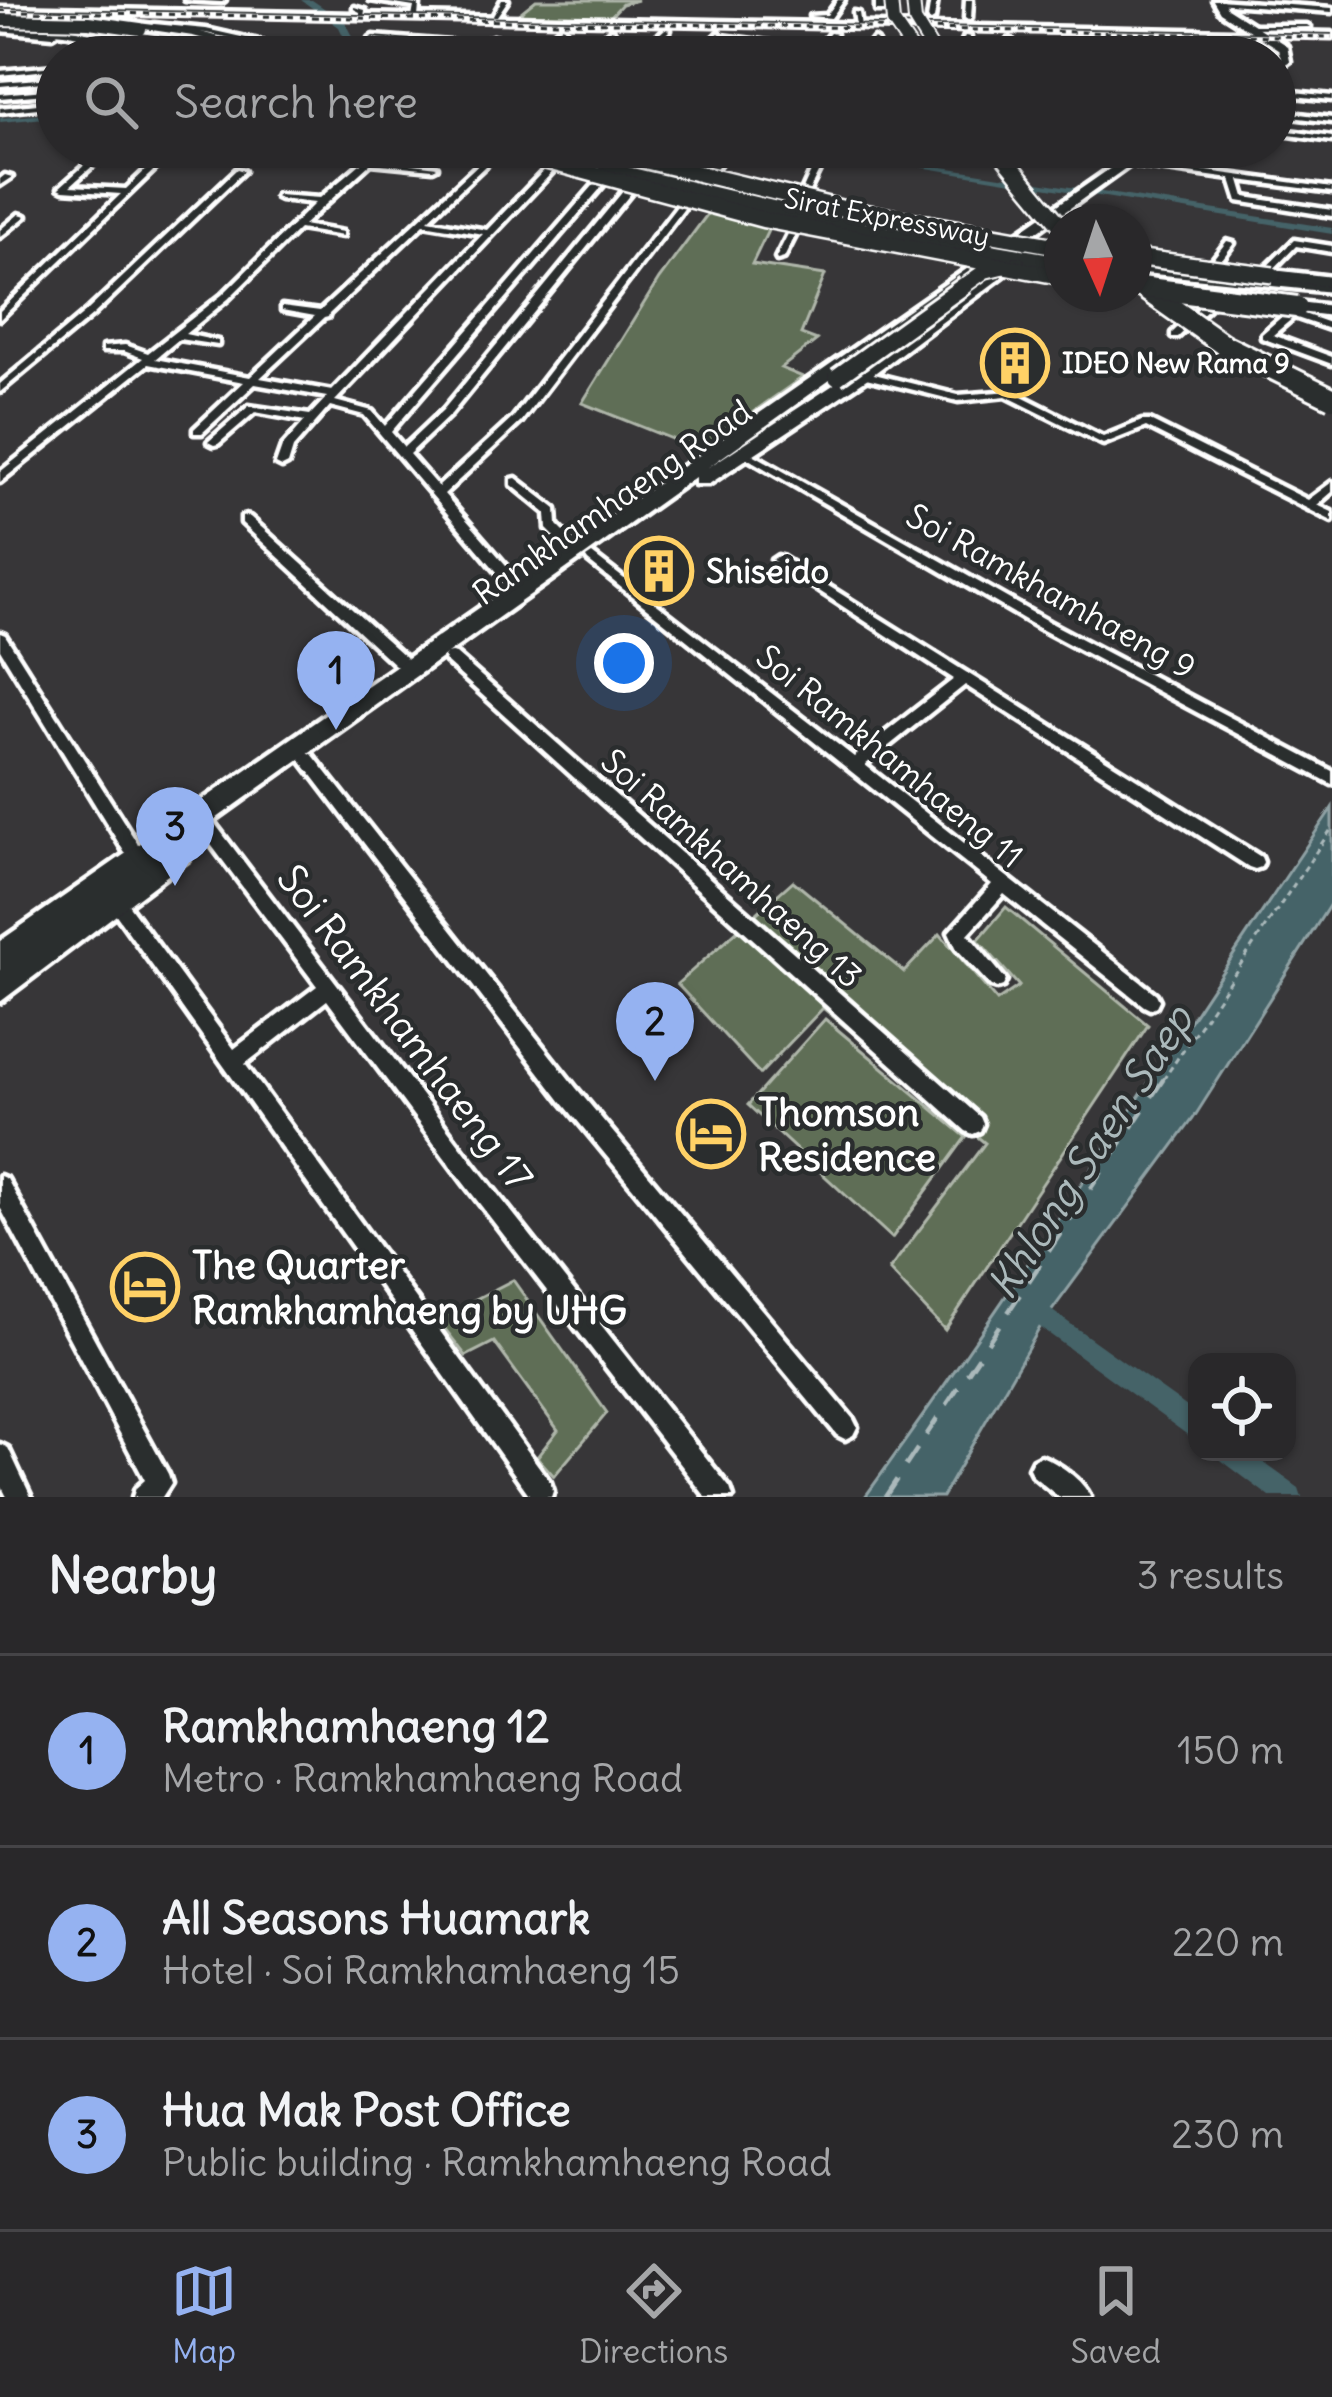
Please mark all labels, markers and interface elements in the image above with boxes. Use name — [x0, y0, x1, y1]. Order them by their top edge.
search box — [36, 36, 1296, 168]
icon: search — [78, 69, 144, 135]
text: Search here — [174, 74, 418, 130]
street label: Sirat Expressway — [782, 180, 992, 254]
north arrow — [1044, 204, 1152, 312]
building icon: IDEO New Rama 9 — [980, 328, 1050, 398]
place label: IDEO New Rama 9 — [1062, 346, 1290, 380]
street label: Ramkhamhaeng Road — [465, 390, 759, 614]
street label: Soi Ramkhamhaeng 9 — [899, 494, 1203, 688]
building icon: Shiseido — [624, 536, 694, 606]
place label: Shiseido — [706, 550, 829, 592]
pin: 1 — [297, 631, 375, 730]
your location — [594, 633, 654, 693]
street label: Soi Ramkhamhaeng 11 — [748, 635, 1032, 877]
street label: Soi Ramkhamhaeng 13 — [593, 740, 871, 996]
pin: 3 — [136, 787, 214, 886]
street label: Soi Ramkhamhaeng 17 — [266, 855, 544, 1201]
pin: 2 — [616, 982, 694, 1081]
water label: Khlong Saen Saep — [976, 994, 1205, 1308]
place label: Thomson Residence — [758, 1088, 936, 1182]
hotel icon: Thomson Residence — [676, 1099, 746, 1169]
place label: The Quarter Ramkhamhaeng by UHG — [192, 1241, 627, 1335]
hotel icon: The Quarter Ramkhamhaeng by UHG — [110, 1252, 180, 1322]
map controls — [1188, 1353, 1296, 1461]
button: locate — [1188, 1353, 1296, 1461]
text: Nearby — [48, 1543, 217, 1607]
text: 3 results — [1137, 1551, 1284, 1600]
text: Ramkhamhaeng 12 — [162, 1698, 550, 1754]
text: 1 — [79, 1726, 95, 1775]
text: 150 m — [1177, 1726, 1284, 1775]
text: Metro · Ramkhamhaeng Road — [162, 1754, 683, 1803]
text: All Seasons Huamark — [162, 1890, 590, 1946]
text: 2 — [76, 1918, 98, 1967]
text: 220 m — [1172, 1918, 1284, 1967]
text: Hotel · Soi Ramkhamhaeng 15 — [162, 1946, 680, 1995]
text: Hua Mak Post Office — [162, 2082, 571, 2138]
text: 3 — [76, 2110, 98, 2159]
text: 230 m — [1171, 2110, 1284, 2159]
text: Public building · Ramkhamhaeng Road — [162, 2138, 832, 2187]
tab: Map — [171, 2258, 237, 2372]
tab: Directions — [579, 2258, 728, 2372]
tab: Saved — [1071, 2258, 1161, 2372]

